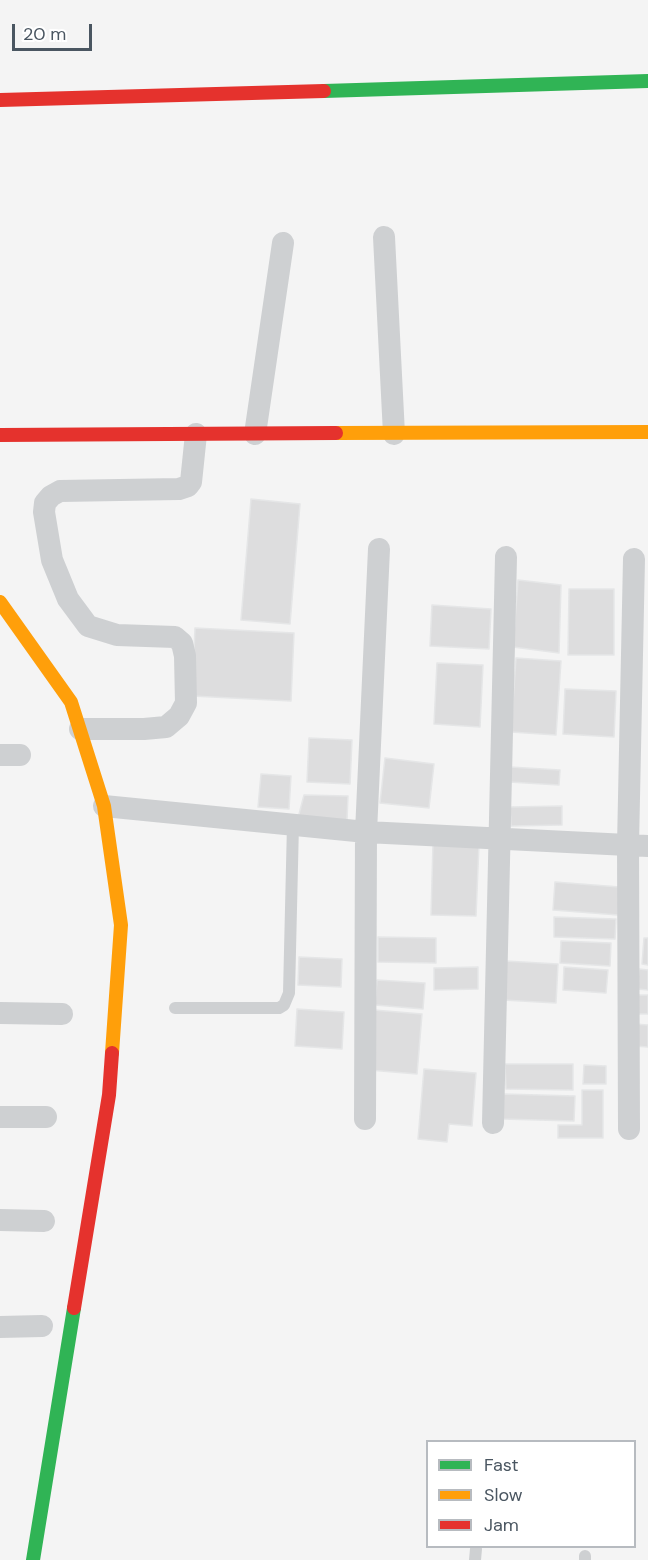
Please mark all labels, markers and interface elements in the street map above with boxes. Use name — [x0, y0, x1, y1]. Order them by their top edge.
scale bar — [15, 12, 94, 50]
text: 20 m — [23, 22, 66, 46]
legend — [426, 1440, 636, 1548]
text: Fast — [484, 1453, 519, 1477]
text: Slow — [484, 1483, 523, 1507]
text: Jam — [484, 1513, 519, 1537]

